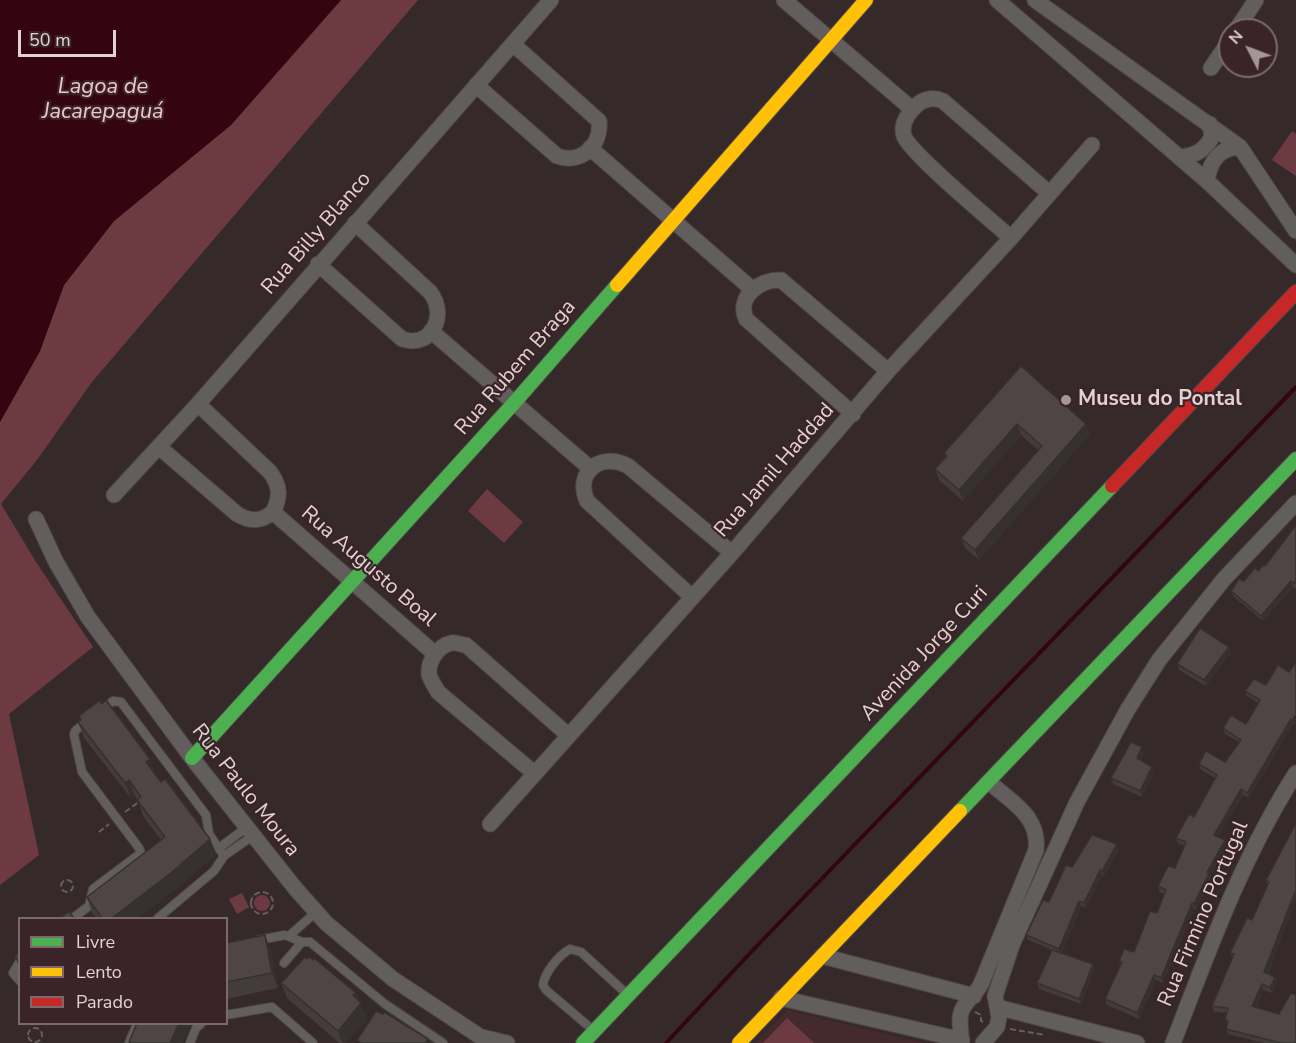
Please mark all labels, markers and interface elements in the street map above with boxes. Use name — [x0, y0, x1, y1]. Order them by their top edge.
scale bar — [21, 18, 118, 56]
north arrow — [1218, 18, 1278, 78]
text: N — [1224, 25, 1248, 49]
text: 50 m — [29, 28, 71, 52]
water label: Lagoa de Jacarepaguá — [42, 75, 164, 126]
street label: Rua Billy Blanco — [257, 167, 377, 301]
street label: Rua Rubem Braga — [450, 295, 582, 441]
place label: Museu do Pontal — [1078, 387, 1242, 413]
marker: Museu do Pontal — [1059, 393, 1073, 407]
street label: Rua Jamil Haddad — [710, 399, 840, 543]
street label: Rua Augusto Boal — [295, 501, 441, 633]
street label: Avenida Jorge Curi — [856, 581, 994, 727]
street label: Rua Paulo Moura — [185, 720, 305, 862]
street label: Rua Firmino Portugal — [1153, 817, 1255, 1011]
legend — [18, 917, 228, 1025]
text: Livre — [76, 930, 115, 954]
text: Lento — [76, 960, 122, 984]
text: Parado — [76, 990, 133, 1014]

